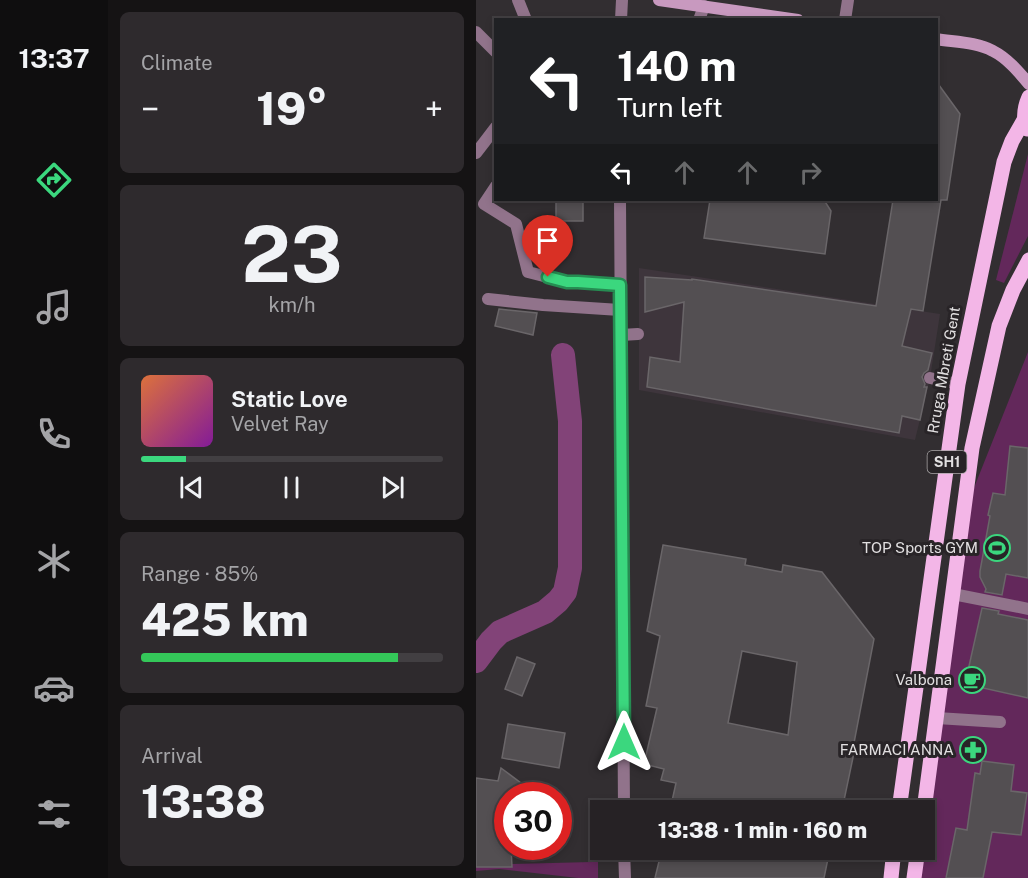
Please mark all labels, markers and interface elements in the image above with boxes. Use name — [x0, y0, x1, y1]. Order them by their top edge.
text: 140 m — [617, 41, 737, 90]
text: 13:37 — [18, 42, 90, 74]
icon: left — [518, 42, 596, 120]
text: Climate — [141, 51, 213, 75]
text: 19° — [256, 82, 328, 135]
text: − — [141, 90, 159, 128]
text: + — [425, 90, 443, 128]
text: Turn left — [617, 91, 723, 123]
icon: left — [605, 156, 638, 189]
icon: ahead — [668, 156, 701, 189]
icon: ahead — [731, 156, 764, 189]
icon: right — [794, 156, 827, 189]
icon: directions — [33, 159, 75, 201]
text: 23 — [241, 208, 343, 300]
pin — [522, 215, 573, 277]
icon: arrive — [531, 224, 564, 257]
icon: music — [33, 286, 75, 328]
text: km/h — [268, 293, 316, 317]
street label: Rruga Mbreti Gent — [924, 305, 963, 435]
text: Static Love — [231, 386, 348, 412]
text: Velvet Ray — [231, 412, 329, 436]
icon: phone — [33, 413, 75, 455]
road number: SH1 — [928, 451, 966, 473]
icon: previous — [175, 471, 208, 504]
icon: pause — [275, 471, 308, 504]
icon: next — [376, 471, 409, 504]
sports icon: TOP Sports GYM — [982, 533, 1012, 563]
place label: TOP Sports GYM — [862, 539, 978, 556]
icon: climate — [33, 540, 75, 582]
text: Range · 85% — [141, 562, 258, 586]
text: 425 km — [141, 593, 309, 646]
cafe icon: Valbona — [957, 665, 987, 695]
icon: car — [33, 667, 75, 709]
place label: Valbona — [895, 671, 952, 688]
position arrow — [592, 710, 656, 774]
pharmacy icon: FARMACI ANNA — [958, 735, 988, 765]
place label: FARMACI ANNA — [840, 741, 954, 758]
text: Arrival — [141, 744, 203, 768]
text: 13:38 — [141, 775, 266, 828]
speed limit sign: 30 — [494, 782, 572, 860]
icon: filters — [33, 793, 75, 835]
text: 13:38 · 1 min · 160 m — [658, 817, 867, 843]

